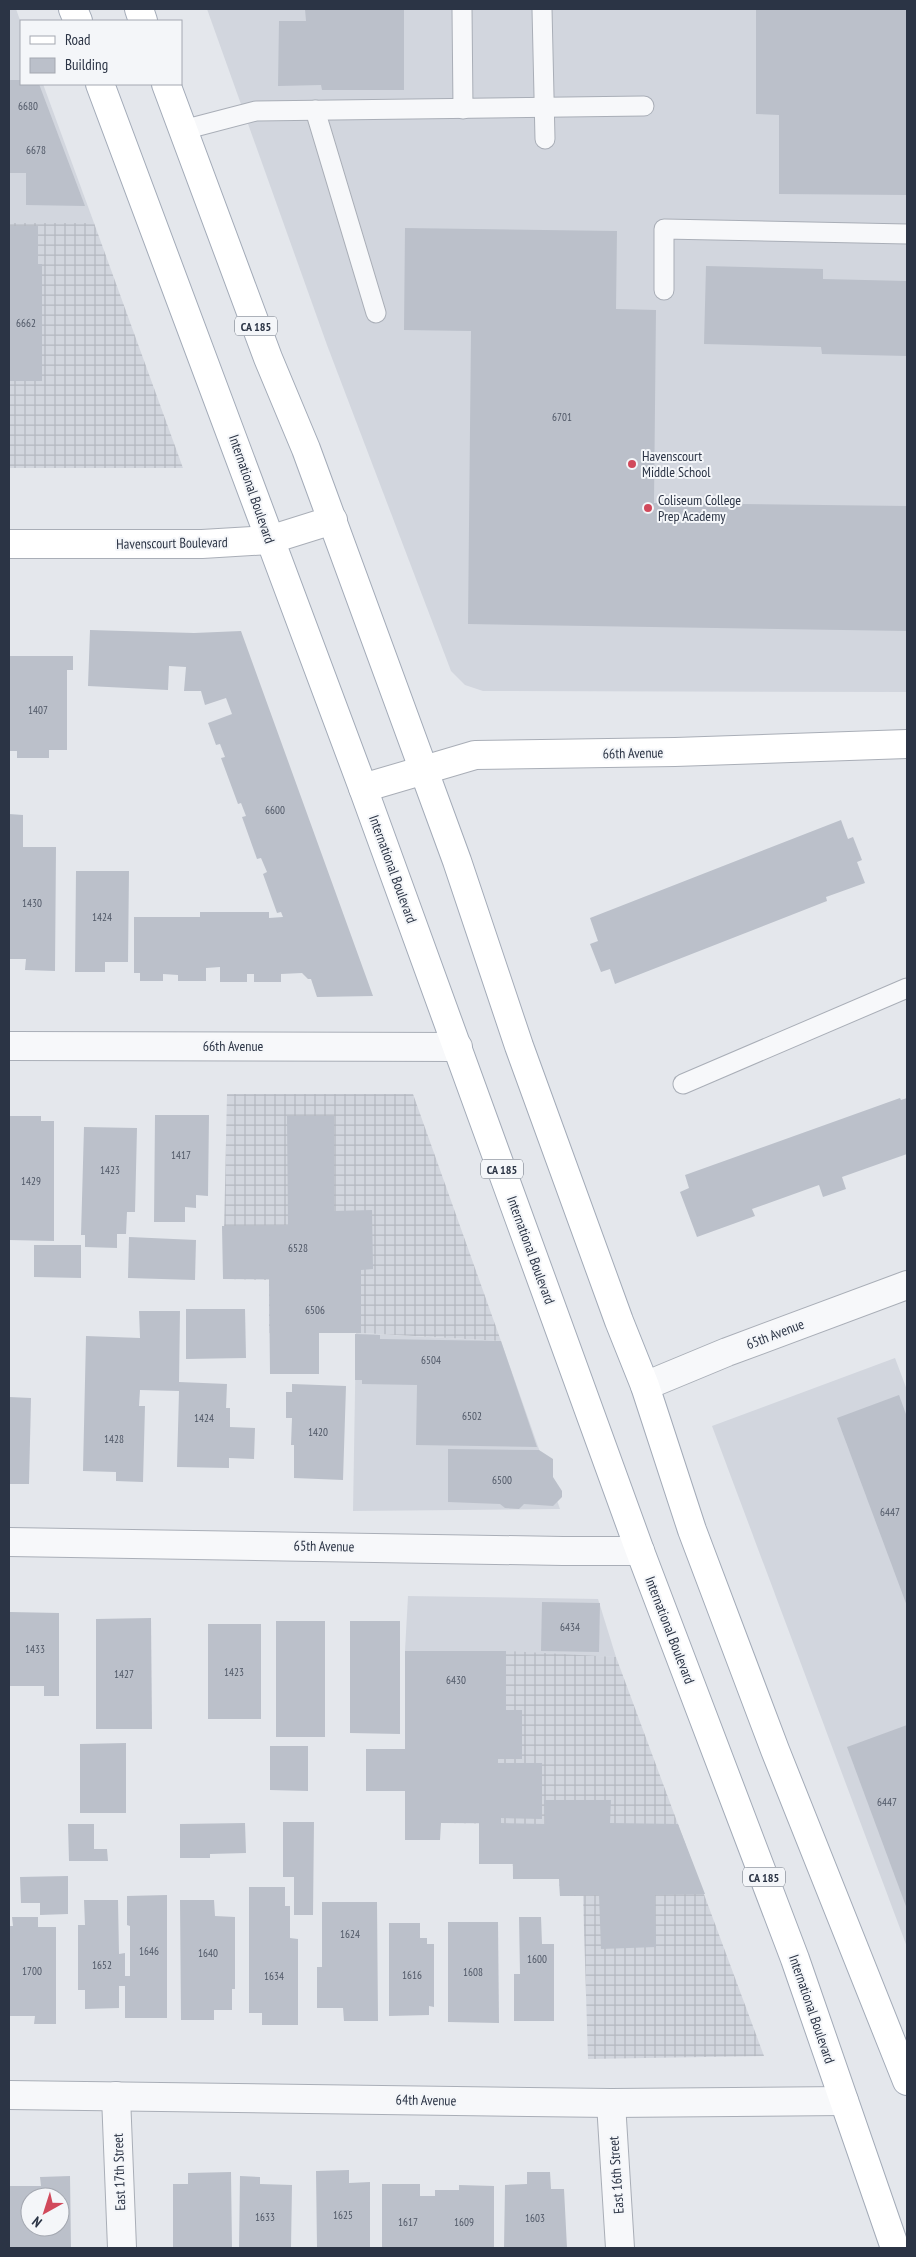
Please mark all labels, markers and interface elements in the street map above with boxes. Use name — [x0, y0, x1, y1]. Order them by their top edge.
legend — [20, 20, 182, 85]
text: Road — [65, 30, 91, 49]
text: Building — [65, 55, 108, 74]
house number: 6680 — [18, 99, 38, 113]
house number: 6678 — [26, 143, 46, 157]
house number: 6662 — [16, 316, 36, 330]
road number: CA 185 — [235, 316, 277, 336]
house number: 6701 — [552, 410, 572, 424]
street label: International Boulevard — [225, 432, 279, 546]
place label: Havenscourt Middle School — [642, 447, 711, 481]
marker: Havenscourt Middle School — [626, 458, 638, 470]
place label: Coliseum College Prep Academy — [658, 491, 741, 525]
marker: Coliseum College Prep Academy — [642, 502, 654, 514]
street label: Havenscourt Boulevard — [116, 533, 228, 553]
house number: 1407 — [28, 703, 48, 717]
street label: 66th Avenue — [603, 743, 664, 763]
house number: 6600 — [265, 803, 285, 817]
street label: International Boulevard — [365, 812, 421, 926]
house number: 1430 — [22, 896, 42, 910]
house number: 1424 — [92, 910, 112, 924]
street label: 66th Avenue — [203, 1037, 264, 1055]
house number: 1417 — [171, 1148, 191, 1162]
road number: CA 185 — [481, 1160, 523, 1178]
house number: 1423 — [100, 1163, 120, 1177]
house number: 1429 — [21, 1174, 41, 1188]
street label: International Boulevard — [503, 1193, 559, 1307]
house number: 6528 — [288, 1241, 308, 1255]
house number: 6506 — [305, 1303, 325, 1317]
street label: 65th Avenue — [743, 1315, 807, 1353]
house number: 6504 — [421, 1353, 441, 1367]
house number: 6502 — [462, 1409, 482, 1423]
house number: 1424 — [194, 1411, 214, 1425]
house number: 1420 — [308, 1425, 328, 1439]
house number: 1428 — [104, 1432, 124, 1446]
house number: 6500 — [492, 1473, 512, 1487]
house number: 6447 — [880, 1505, 900, 1519]
street label: 65th Avenue — [294, 1536, 355, 1556]
street label: International Boulevard — [641, 1574, 699, 1686]
house number: 6434 — [560, 1620, 580, 1634]
house number: 1433 — [25, 1642, 45, 1656]
house number: 1423 — [224, 1665, 244, 1679]
house number: 1427 — [114, 1667, 134, 1681]
house number: 6430 — [446, 1673, 466, 1687]
house number: 6447 — [877, 1795, 897, 1809]
road number: CA 185 — [743, 1868, 785, 1886]
house number: 1624 — [340, 1927, 360, 1941]
house number: 1646 — [139, 1944, 159, 1958]
house number: 1640 — [198, 1946, 218, 1960]
house number: 1600 — [527, 1952, 547, 1966]
street label: International Boulevard — [785, 1952, 839, 2066]
house number: 1652 — [92, 1958, 112, 1972]
house number: 1700 — [22, 1964, 42, 1978]
house number: 1608 — [463, 1965, 483, 1979]
house number: 1616 — [402, 1968, 422, 1982]
house number: 1634 — [264, 1969, 284, 1983]
street label: 64th Avenue — [396, 2090, 457, 2110]
street label: East 17th Street — [109, 2133, 129, 2211]
street label: East 16th Street — [604, 2135, 628, 2214]
north arrow — [20, 2187, 70, 2237]
house number: 1625 — [333, 2208, 353, 2222]
house number: 1633 — [255, 2210, 275, 2224]
house number: 1603 — [525, 2211, 545, 2225]
text: N — [28, 2213, 45, 2231]
house number: 1617 — [398, 2215, 418, 2229]
house number: 1609 — [454, 2215, 474, 2229]

